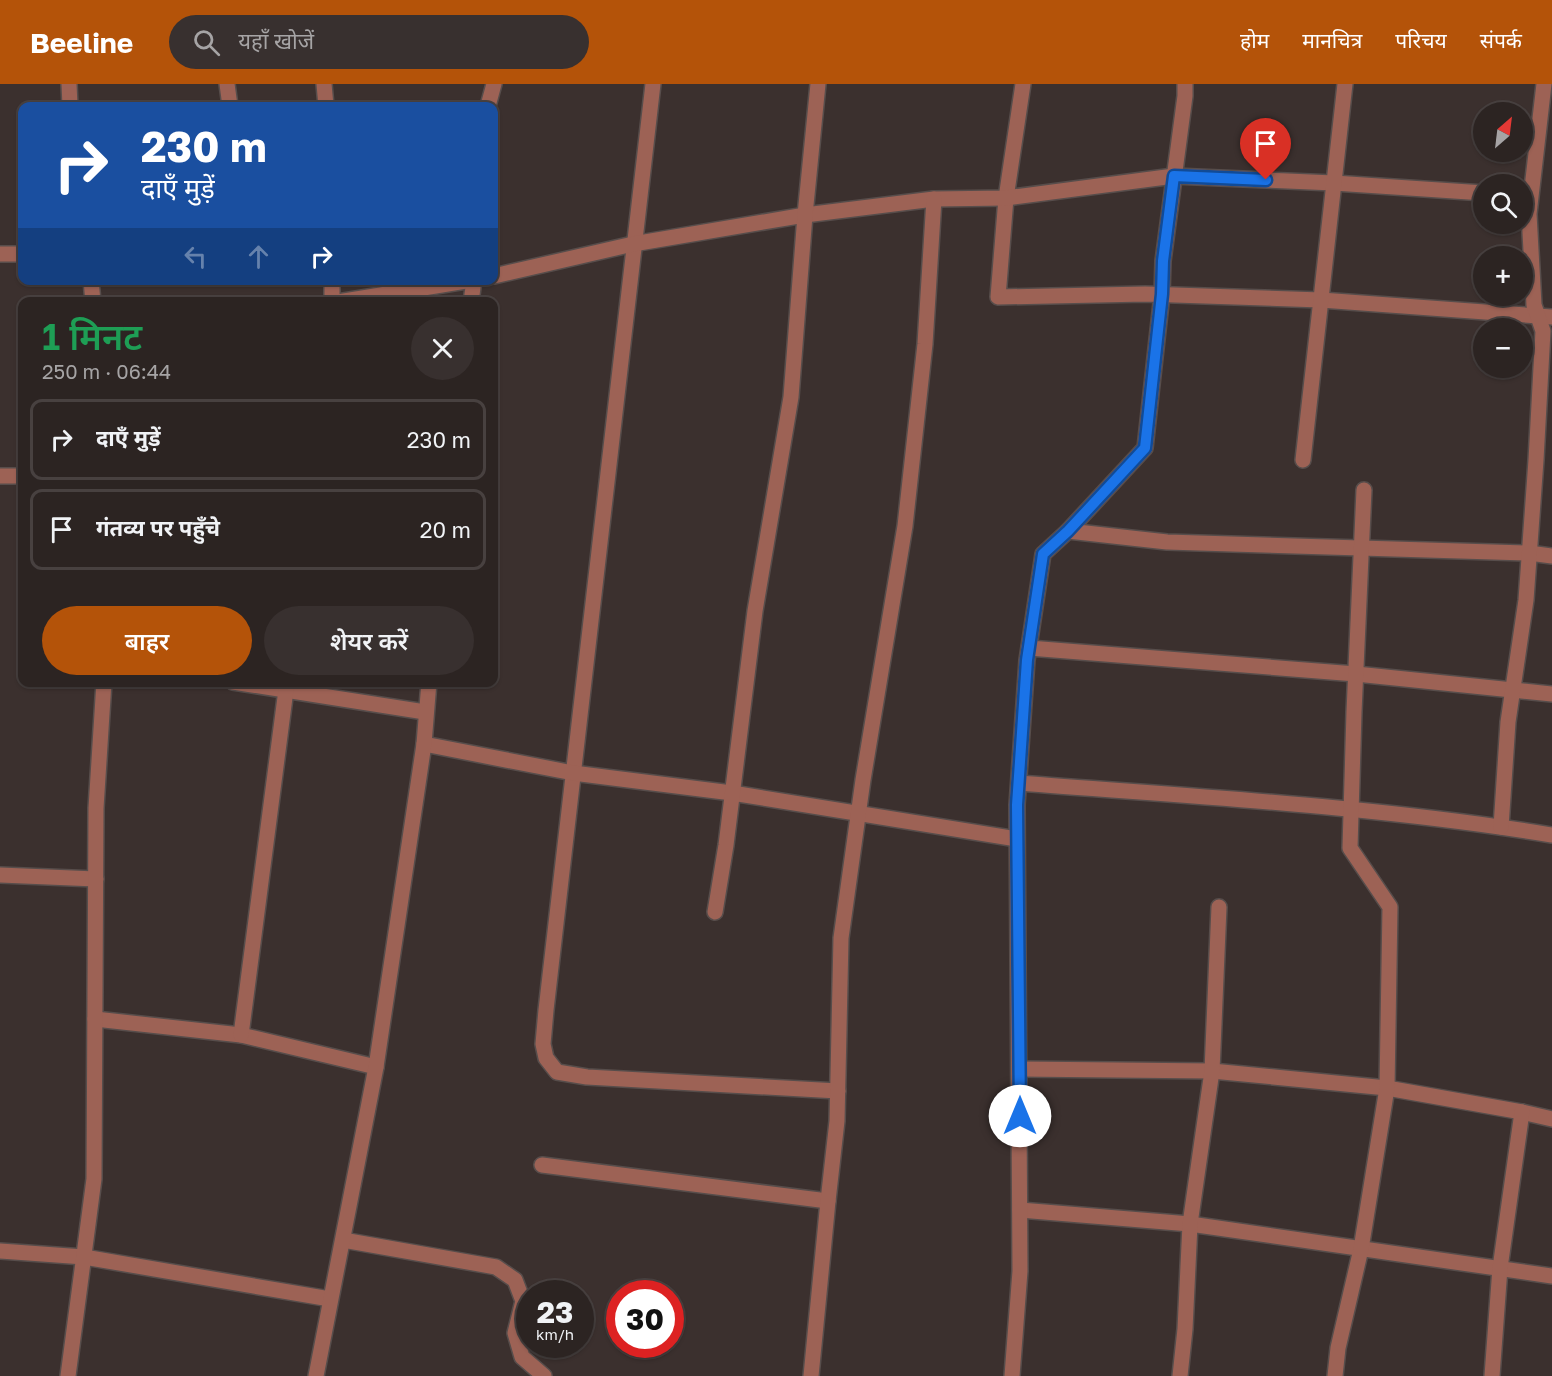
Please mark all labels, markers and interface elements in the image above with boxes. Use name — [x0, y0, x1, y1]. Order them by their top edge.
search box — [169, 15, 589, 69]
text: Beeline — [30, 26, 133, 59]
icon: search — [190, 26, 223, 59]
text: यहाँ खोजें — [238, 27, 314, 54]
text: होम — [1240, 27, 1269, 53]
text: मानचित्र — [1302, 27, 1362, 53]
text: परिचय — [1395, 27, 1447, 53]
text: संपर्क — [1480, 27, 1522, 53]
north arrow — [1473, 102, 1533, 162]
map controls — [1473, 102, 1533, 378]
pin — [1240, 118, 1291, 180]
text: 230 m — [141, 121, 267, 171]
icon: right — [42, 126, 120, 204]
icon: arrive — [1249, 127, 1282, 160]
text: दाएँ मुड़ें — [141, 172, 215, 204]
button: search — [1473, 174, 1533, 234]
icon: left — [179, 240, 212, 273]
icon: ahead — [242, 240, 275, 273]
icon: right — [305, 240, 338, 273]
button: + — [1473, 246, 1533, 306]
text: 1 मिनट — [42, 315, 142, 358]
button: close — [411, 317, 474, 380]
button: − — [1473, 318, 1533, 378]
text: 250 m · 06:44 — [42, 359, 171, 383]
icon: right — [45, 423, 78, 456]
text: दाएँ मुड़ें — [96, 424, 161, 451]
text: 230 m — [407, 426, 471, 453]
icon: arrive — [45, 513, 78, 546]
text: गंतव्य पर पहुँचे — [96, 514, 220, 541]
text: 20 m — [420, 516, 471, 543]
button: बाहर — [42, 606, 252, 675]
button: शेयर करें — [264, 606, 474, 675]
position arrow — [988, 1084, 1052, 1148]
speed limit sign: 30 — [606, 1280, 684, 1358]
text: 23 — [537, 1294, 573, 1330]
text: km/h — [536, 1325, 574, 1343]

